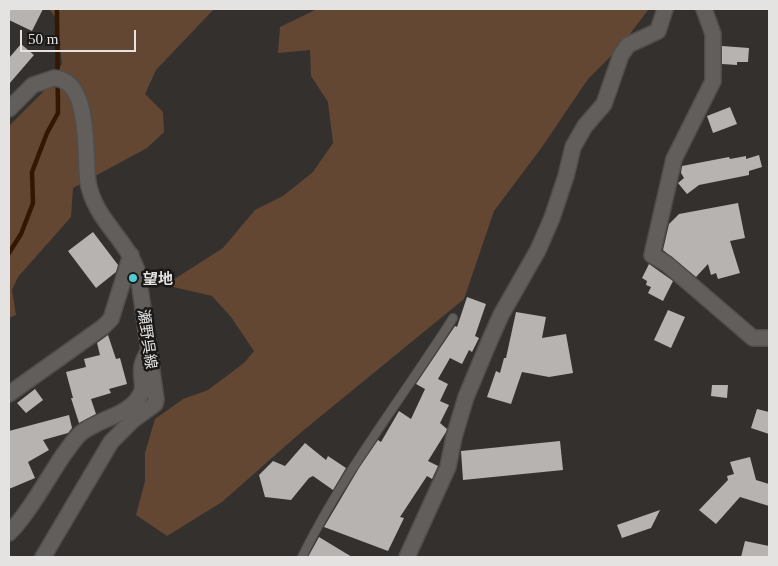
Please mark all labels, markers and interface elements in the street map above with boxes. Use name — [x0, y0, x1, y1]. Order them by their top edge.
scale bar — [22, 20, 139, 52]
text: 50 m — [28, 31, 58, 47]
place label: 望地 — [143, 269, 173, 287]
marker: 望地 — [127, 272, 139, 284]
street label: 瀬野呉線 — [135, 308, 161, 370]

